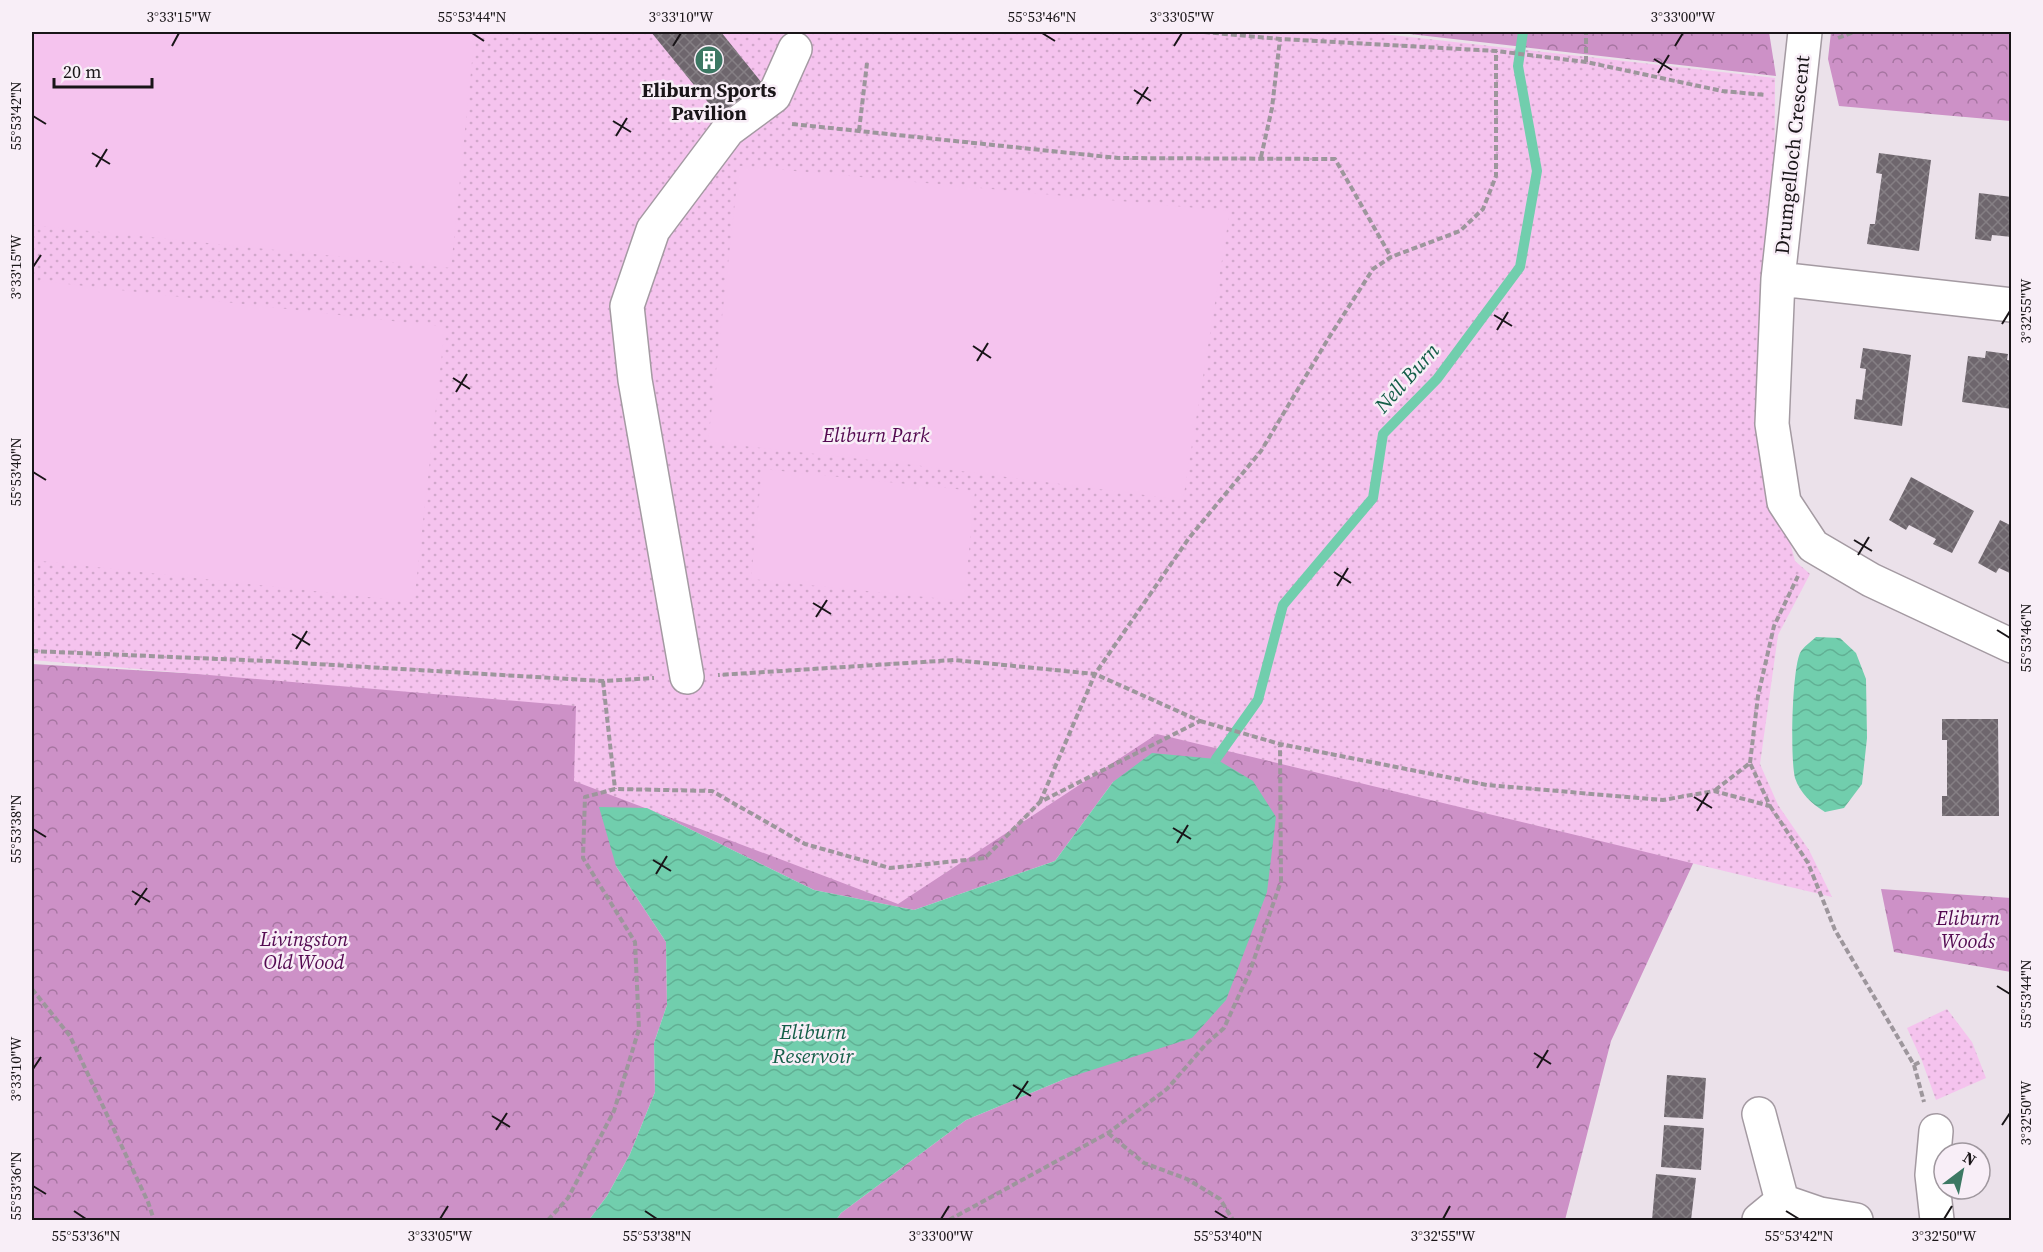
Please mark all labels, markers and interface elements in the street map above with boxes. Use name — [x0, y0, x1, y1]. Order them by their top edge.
text: 3°33'15"W — [147, 6, 212, 27]
text: 55°53'44"N — [437, 6, 507, 27]
text: 3°33'10"W — [649, 6, 714, 27]
text: 55°53'46"N — [1007, 6, 1077, 27]
text: 3°33'05"W — [1150, 6, 1215, 27]
text: 3°33'00"W — [1651, 6, 1716, 27]
building icon: Eliburn Sports Pavilion — [693, 44, 725, 76]
scale bar — [54, 51, 152, 89]
street label: Drumgelloch Crescent — [1768, 54, 1816, 256]
text: 20 m — [63, 59, 101, 84]
place label: Eliburn Sports Pavilion — [642, 76, 776, 127]
text: 55°53'42"N — [5, 81, 26, 151]
text: 3°33'15"W — [5, 234, 26, 299]
text: 3°32'55"W — [2015, 278, 2036, 343]
water label: Nell Burn — [1367, 336, 1446, 420]
park label: Eliburn Park — [822, 421, 930, 449]
text: 55°53'40"N — [5, 437, 26, 507]
text: 55°53'46"N — [2015, 603, 2036, 673]
text: 55°53'38"N — [5, 794, 26, 864]
park label: Eliburn Woods — [1935, 904, 2001, 955]
park label: Livingston Old Wood — [259, 925, 349, 976]
text: 55°53'44"N — [2015, 959, 2036, 1029]
water label: Eliburn Reservoir — [771, 1017, 854, 1070]
text: 3°33'10"W — [5, 1036, 26, 1101]
text: 3°32'50"W — [2015, 1080, 2036, 1145]
north arrow — [1932, 1141, 1992, 1201]
text: N — [1959, 1146, 1981, 1171]
text: 55°53'36"N — [5, 1151, 26, 1221]
text: 55°53'36"N — [51, 1225, 121, 1246]
text: 3°33'05"W — [408, 1225, 473, 1246]
text: 55°53'38"N — [622, 1225, 692, 1246]
text: 3°33'00"W — [909, 1225, 974, 1246]
text: 55°53'40"N — [1193, 1225, 1263, 1246]
text: 3°32'55"W — [1411, 1225, 1476, 1246]
text: 55°53'42"N — [1764, 1225, 1834, 1246]
text: 3°32'50"W — [1912, 1225, 1977, 1246]

